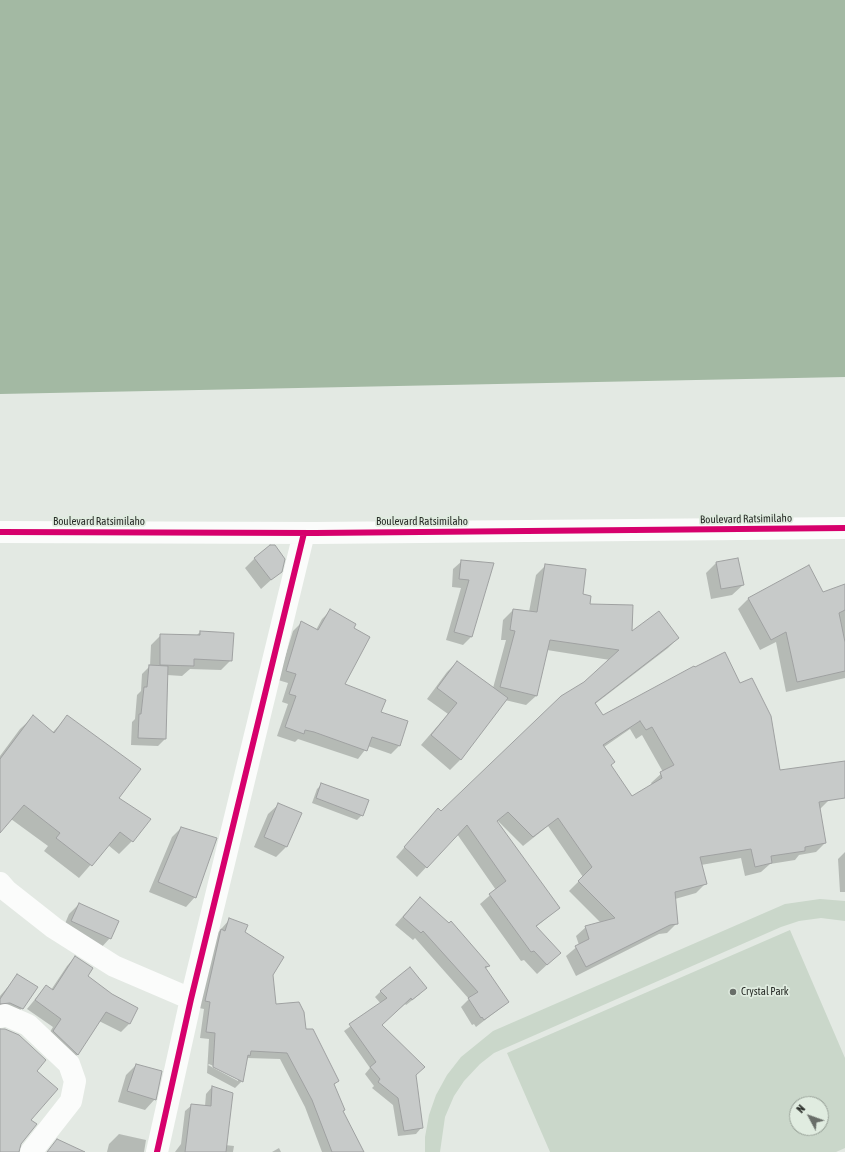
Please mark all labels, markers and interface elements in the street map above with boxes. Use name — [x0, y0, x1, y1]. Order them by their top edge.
street label: Boulevard Ratsimilaho — [700, 512, 792, 526]
street label: Boulevard Ratsimilaho — [53, 515, 145, 529]
street label: Boulevard Ratsimilaho — [376, 515, 468, 529]
place label: Crystal Park — [741, 985, 789, 999]
marker: Crystal Park — [728, 987, 738, 997]
north arrow — [789, 1096, 829, 1136]
text: N — [794, 1102, 807, 1115]

